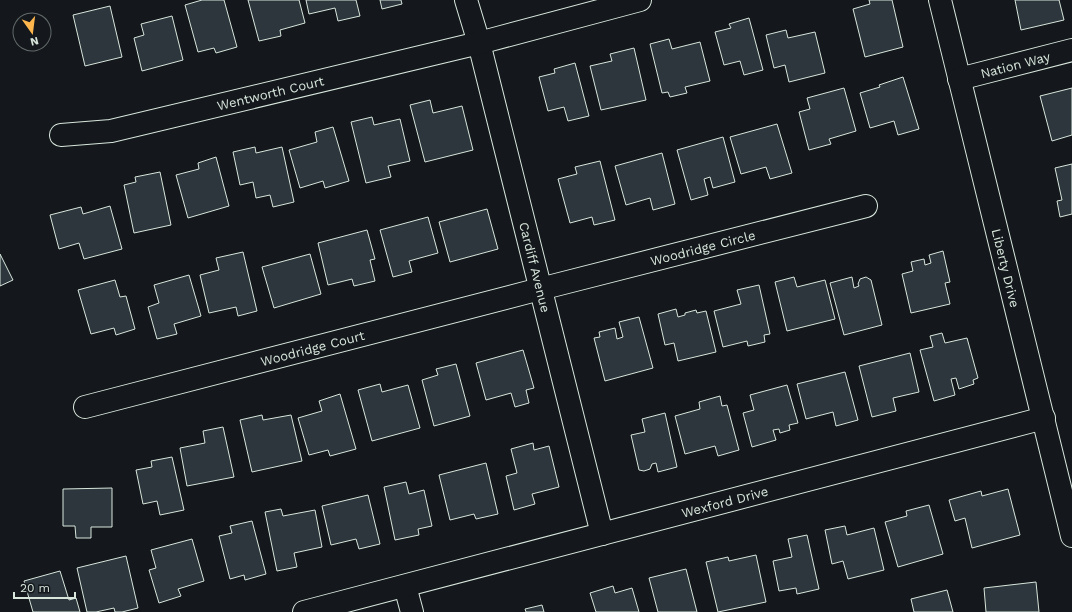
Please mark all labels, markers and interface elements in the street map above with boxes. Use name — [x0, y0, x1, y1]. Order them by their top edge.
north arrow — [12, 12, 52, 52]
text: N — [29, 34, 40, 49]
street label: Nation Way — [979, 48, 1052, 81]
street label: Wentworth Court — [215, 73, 326, 113]
street label: Cardiff Avenue — [517, 220, 554, 314]
street label: Woodridge Circle — [649, 227, 757, 268]
street label: Liberty Drive — [989, 227, 1023, 309]
street label: Woodridge Court — [259, 327, 367, 369]
street label: Wexford Drive — [680, 483, 770, 520]
scale bar — [14, 574, 75, 600]
text: 20 m — [20, 581, 50, 595]

